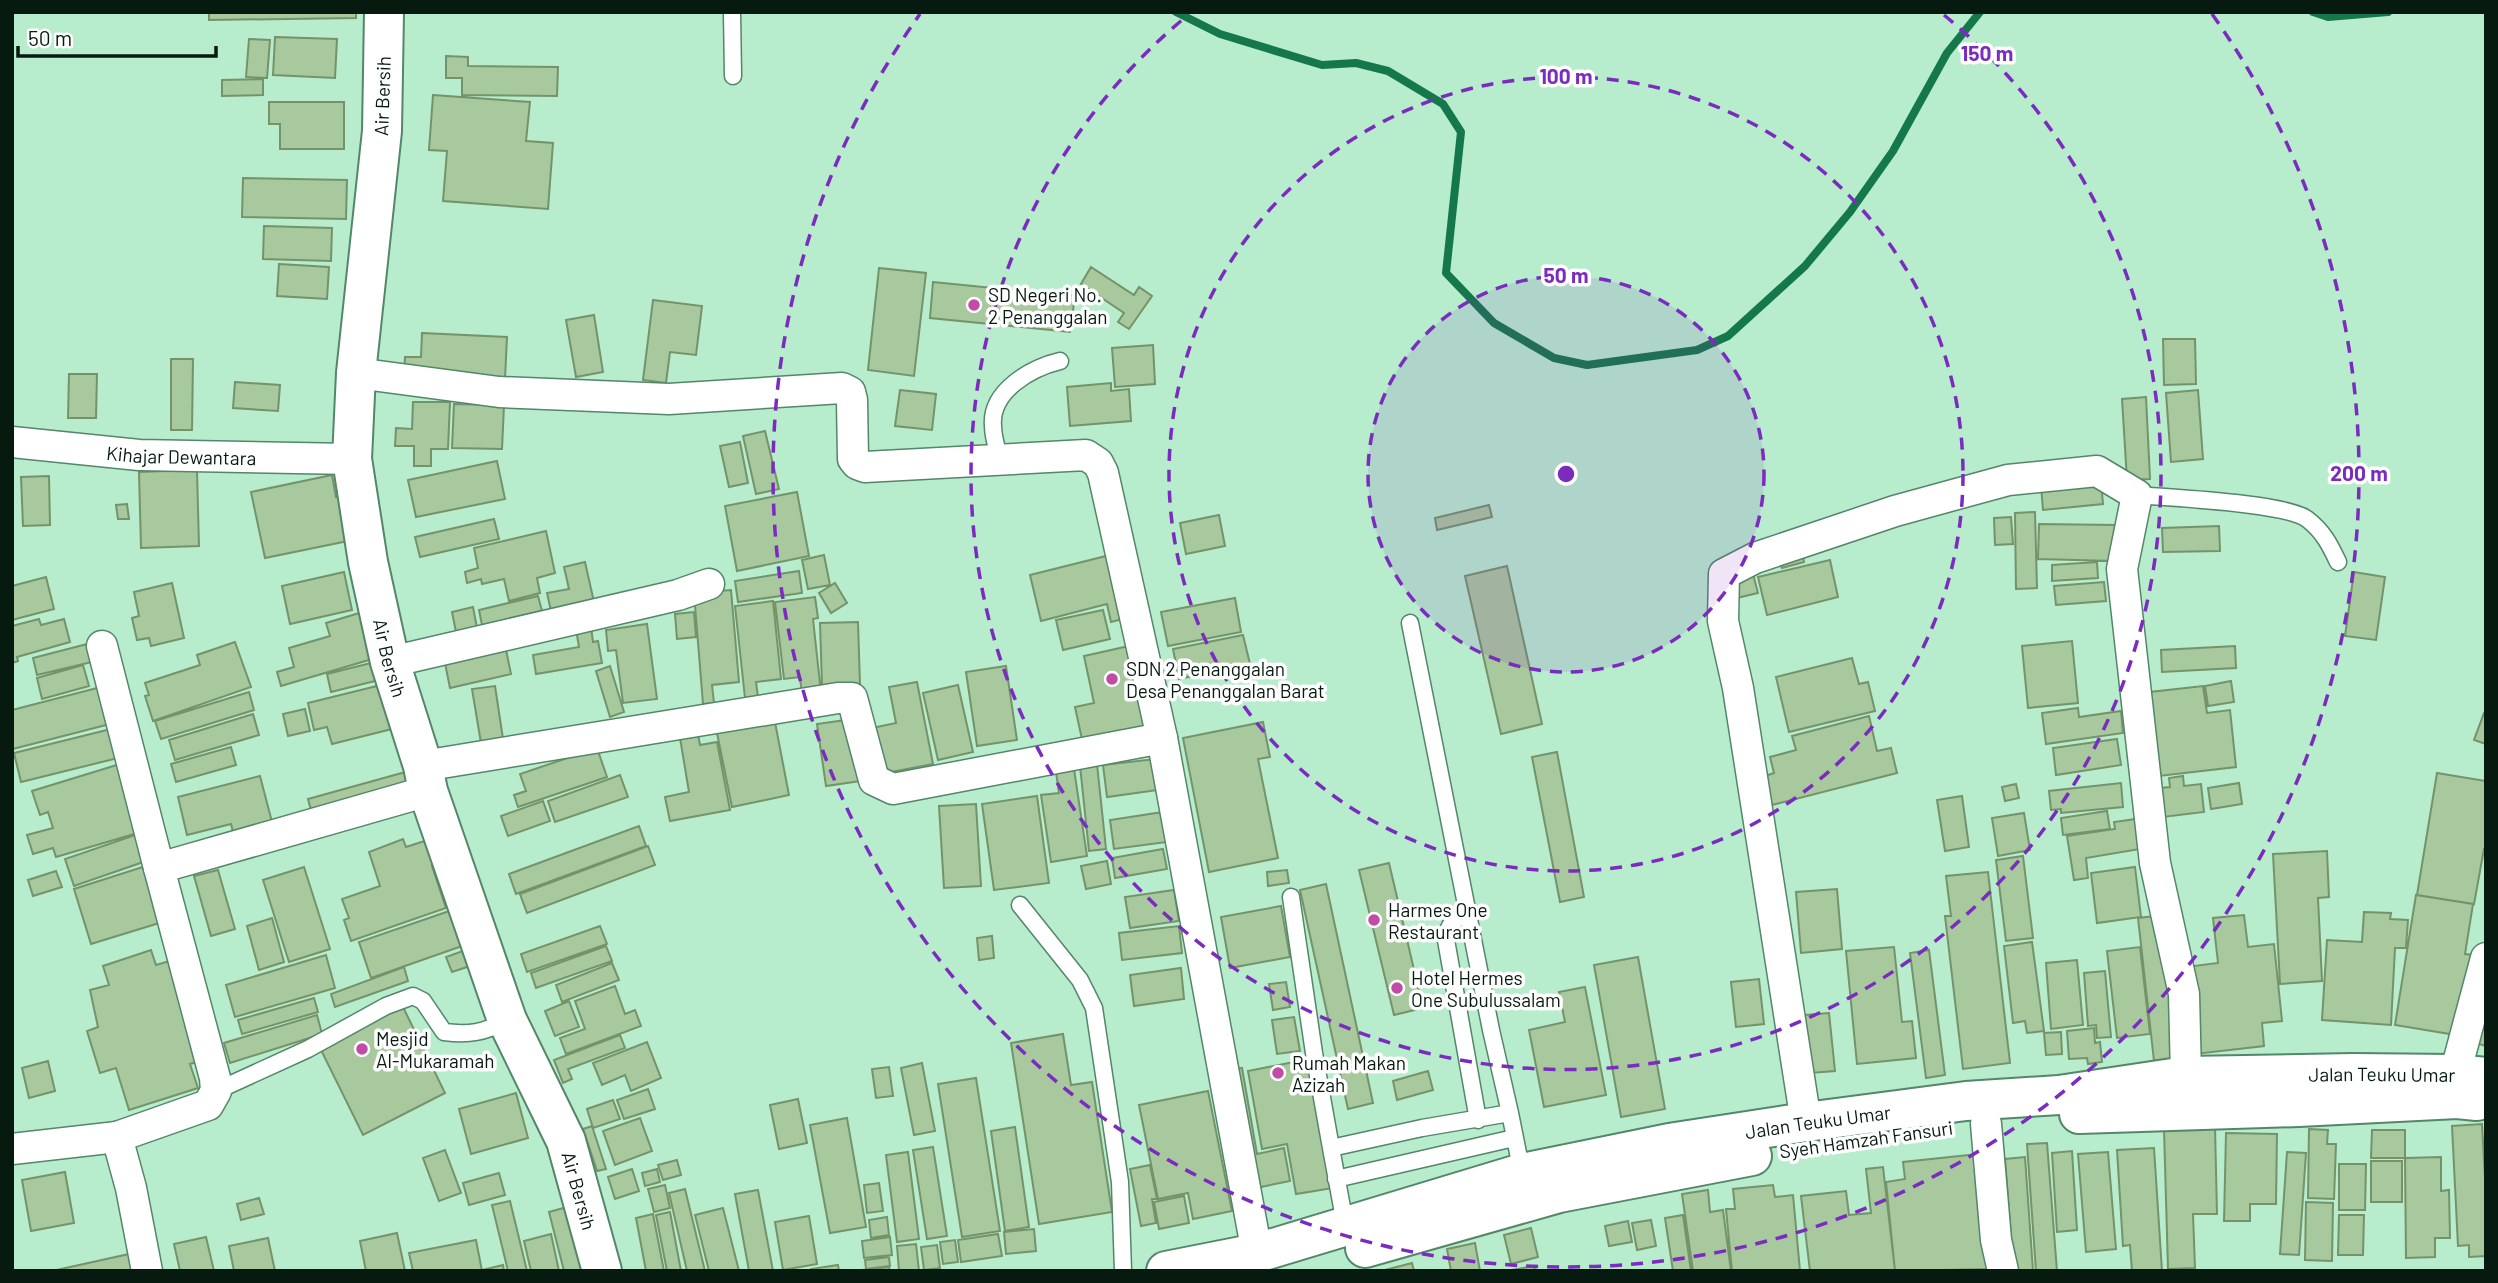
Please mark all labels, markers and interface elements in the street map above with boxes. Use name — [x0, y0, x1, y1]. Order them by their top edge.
scale bar — [18, 14, 215, 58]
text: 50 m — [28, 25, 72, 50]
text: 150 m — [1961, 40, 2013, 65]
street label: Air Bersih — [369, 56, 395, 136]
text: 100 m — [1539, 63, 1593, 88]
text: 50 m — [1543, 262, 1589, 287]
place label: SD Negeri No. 2 Penanggalan — [988, 283, 1108, 328]
marker: SD Negeri No. 2 Penanggalan — [966, 297, 982, 313]
street label: Kihajar Dewantara — [105, 440, 256, 469]
text: 200 m — [2330, 460, 2388, 485]
centre of rings — [1554, 462, 1578, 486]
street label: Air Bersih — [369, 616, 412, 700]
place label: SDN 2 Penanggalan Desa Penanggalan Barat — [1126, 657, 1325, 702]
marker: SDN 2 Penanggalan Desa Penanggalan Barat — [1104, 671, 1120, 687]
place label: Harmes One Restaurant — [1388, 898, 1488, 943]
marker: Harmes One Restaurant — [1366, 912, 1382, 928]
place label: Hotel Hermes One Subulussalam — [1411, 966, 1561, 1011]
marker: Hotel Hermes One Subulussalam — [1389, 980, 1405, 996]
place label: Mesjid Al-Mukaramah — [376, 1027, 494, 1072]
marker: Mesjid Al-Mukaramah — [354, 1041, 370, 1057]
place label: Rumah Makan Azizah — [1292, 1051, 1406, 1096]
street label: Jalan Teuku Umar — [2308, 1061, 2455, 1086]
marker: Rumah Makan Azizah — [1270, 1065, 1286, 1081]
street label: Jalan Teuku Umar — [1743, 1099, 1892, 1143]
street label: Syeh Hamzah Fansuri — [1778, 1115, 1954, 1163]
street label: Air Bersih — [558, 1149, 602, 1232]

